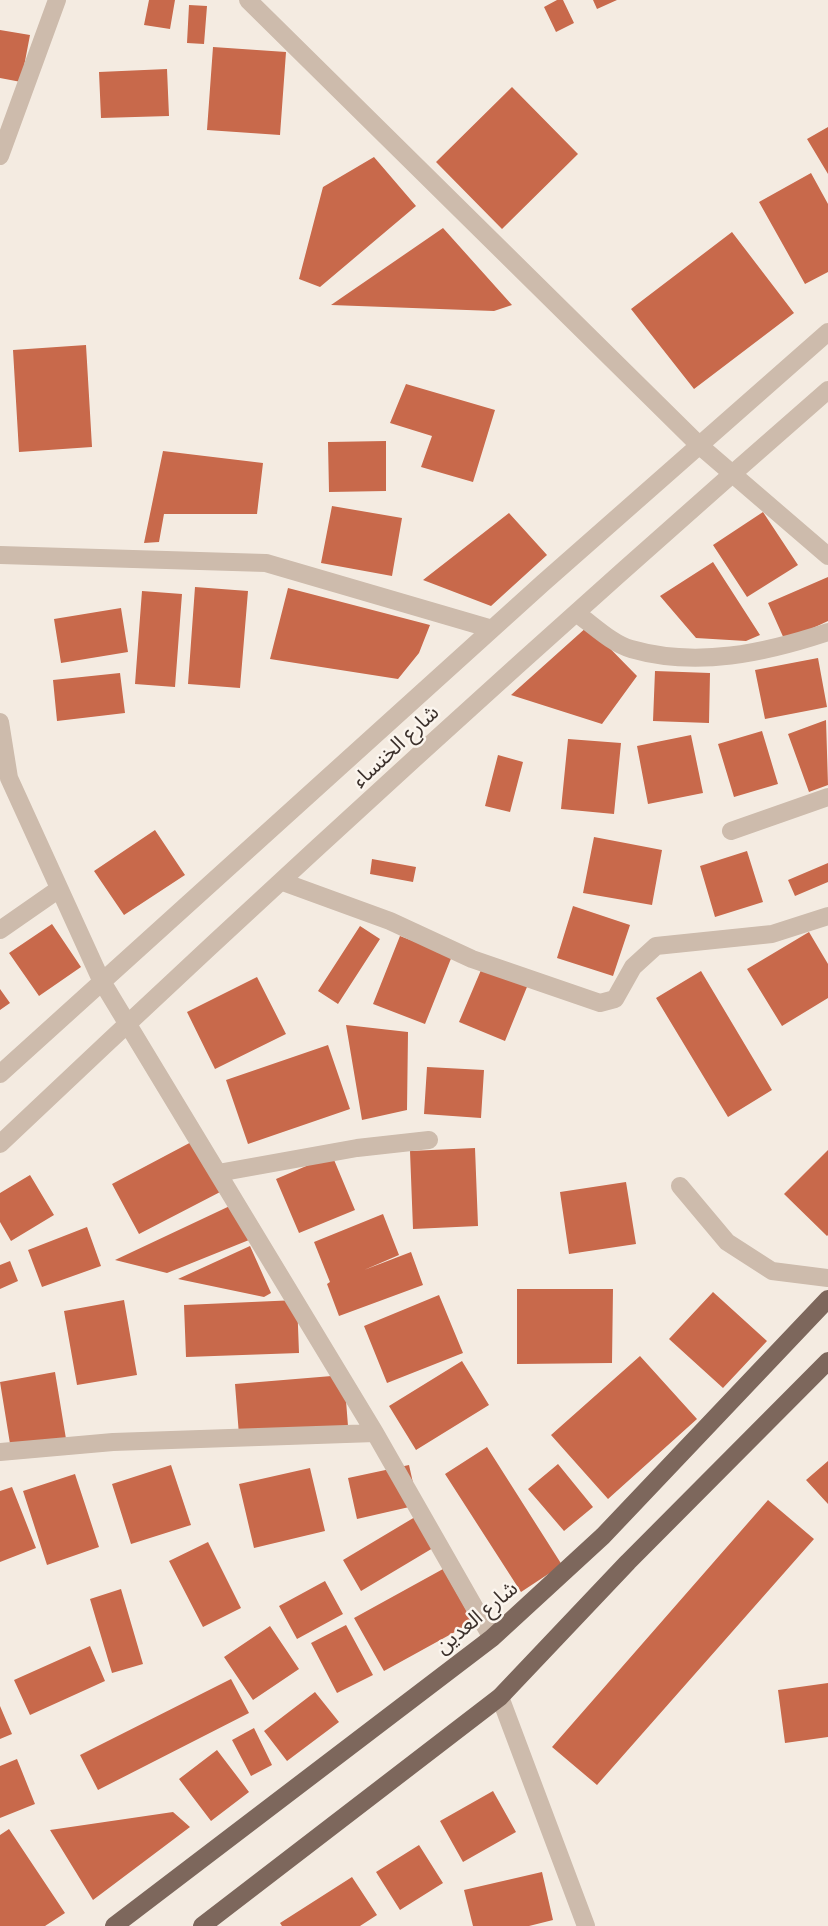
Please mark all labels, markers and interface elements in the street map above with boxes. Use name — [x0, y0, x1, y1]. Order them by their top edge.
street label: شارع الخنساء — [347, 700, 445, 794]
street label: شارع العدين — [431, 1576, 523, 1660]

